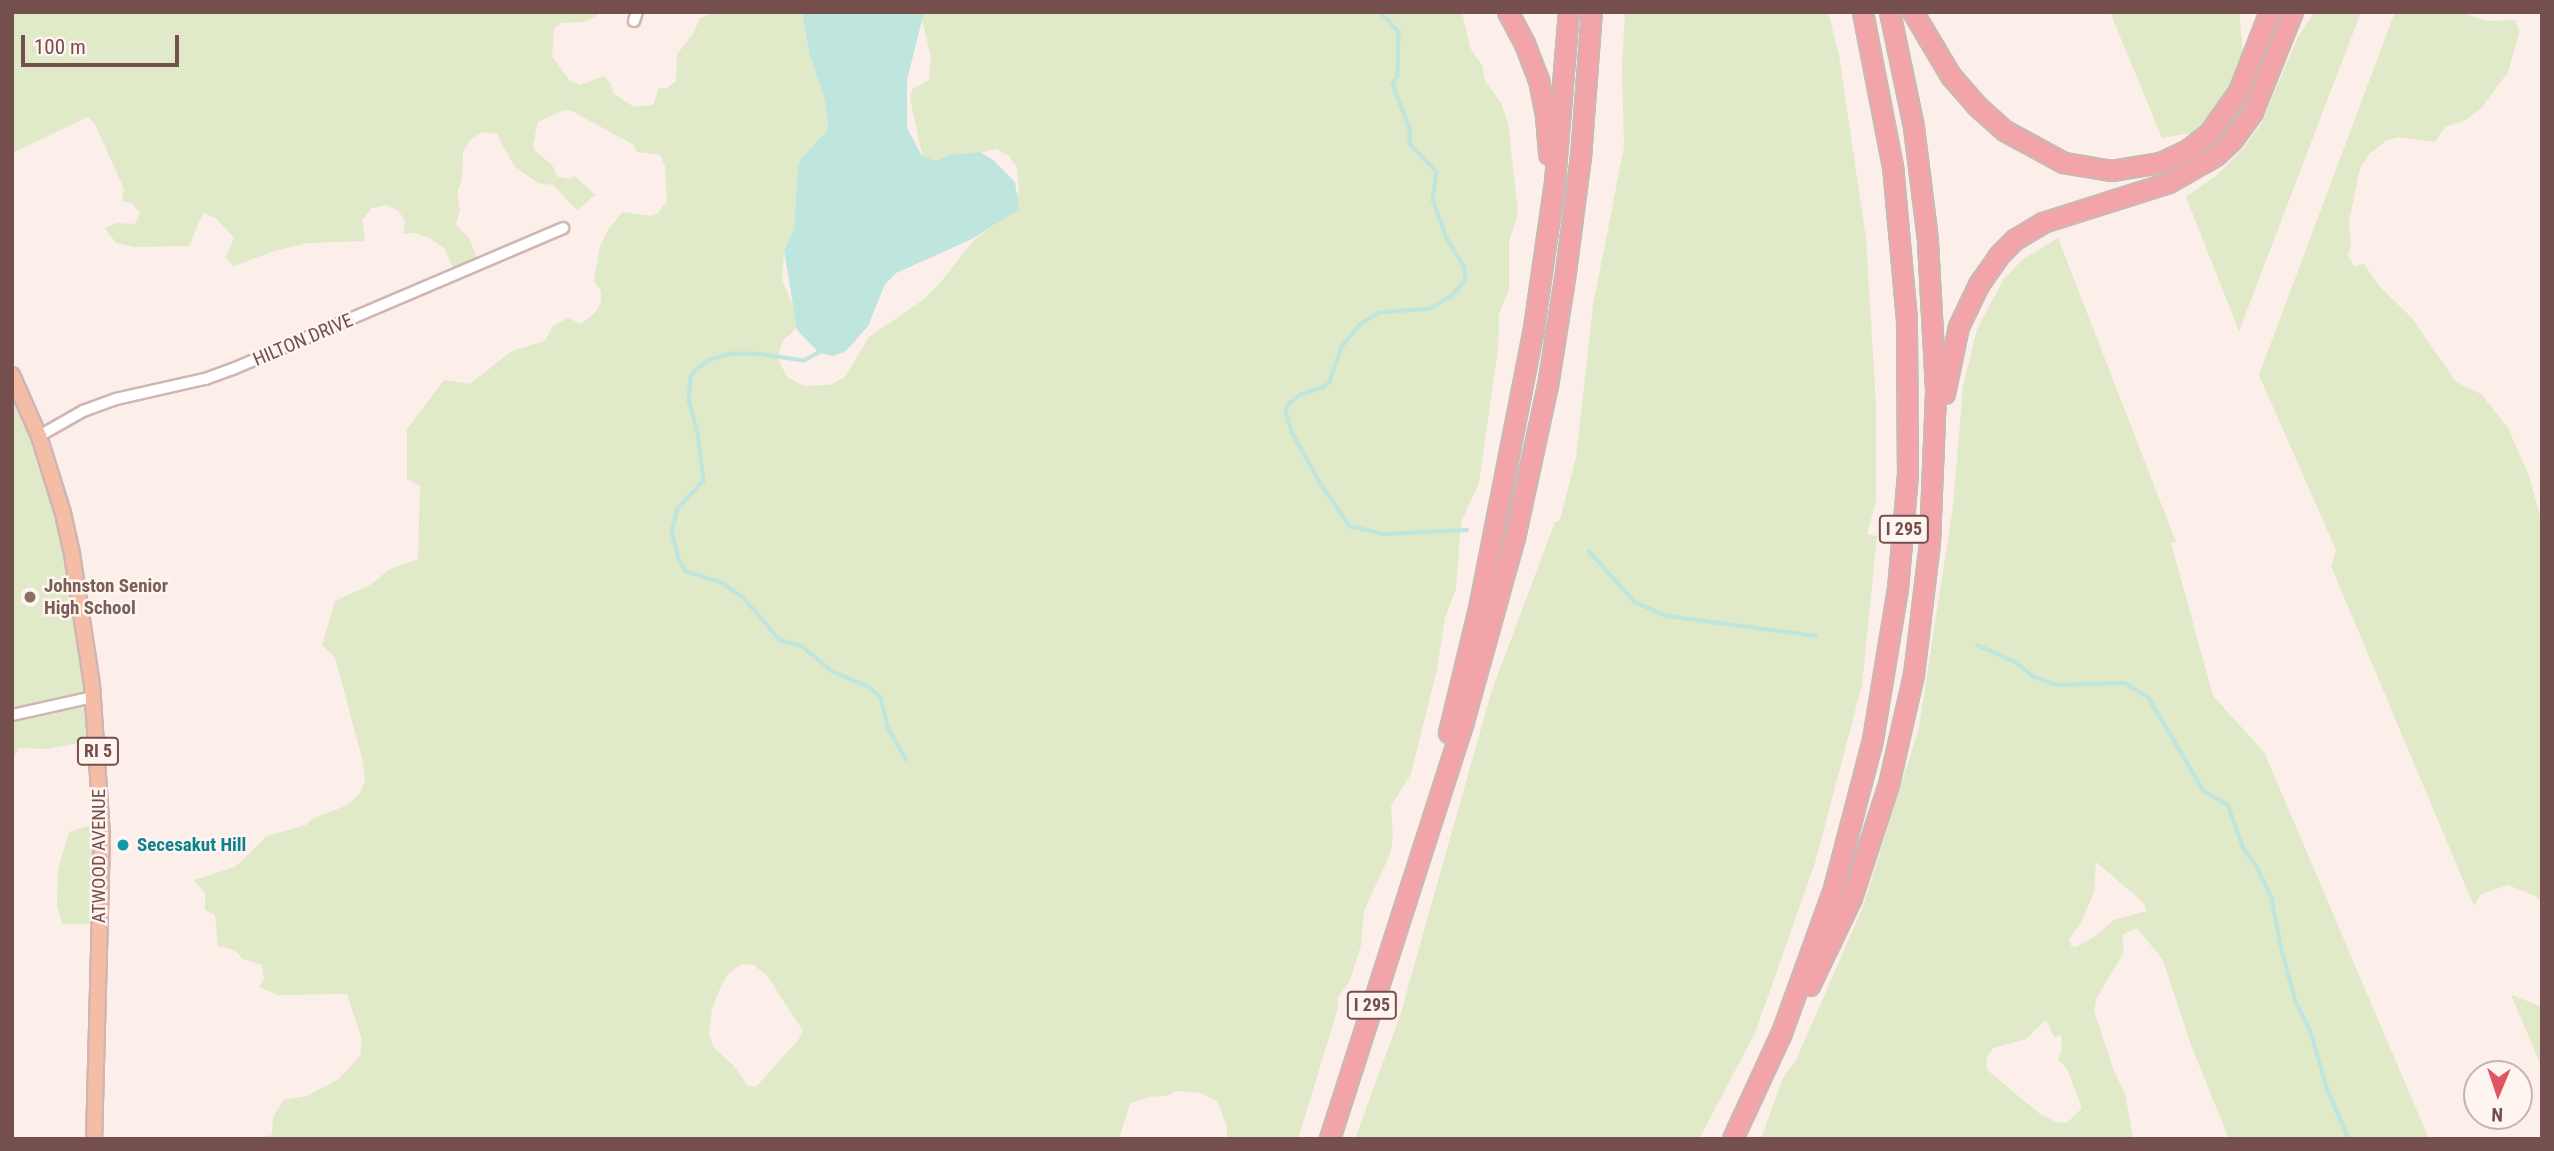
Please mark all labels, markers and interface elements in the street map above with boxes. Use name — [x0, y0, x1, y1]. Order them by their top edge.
scale bar — [24, 21, 182, 65]
text: 100 m — [34, 35, 86, 59]
street label: HILTON DRIVE — [250, 309, 356, 371]
road number: I 295 — [1878, 514, 1930, 544]
place label: Johnston Senior High School — [44, 575, 168, 619]
marker: Johnston Senior High School — [22, 589, 38, 605]
road number: RI 5 — [75, 736, 121, 766]
street label: ATWOOD AVENUE — [88, 789, 110, 923]
place label: Secesakut Hill — [137, 834, 246, 856]
marker: Secesakut Hill — [115, 837, 131, 853]
road number: I 295 — [1346, 990, 1398, 1020]
north arrow — [2463, 1060, 2533, 1130]
text: N — [2491, 1103, 2504, 1126]

